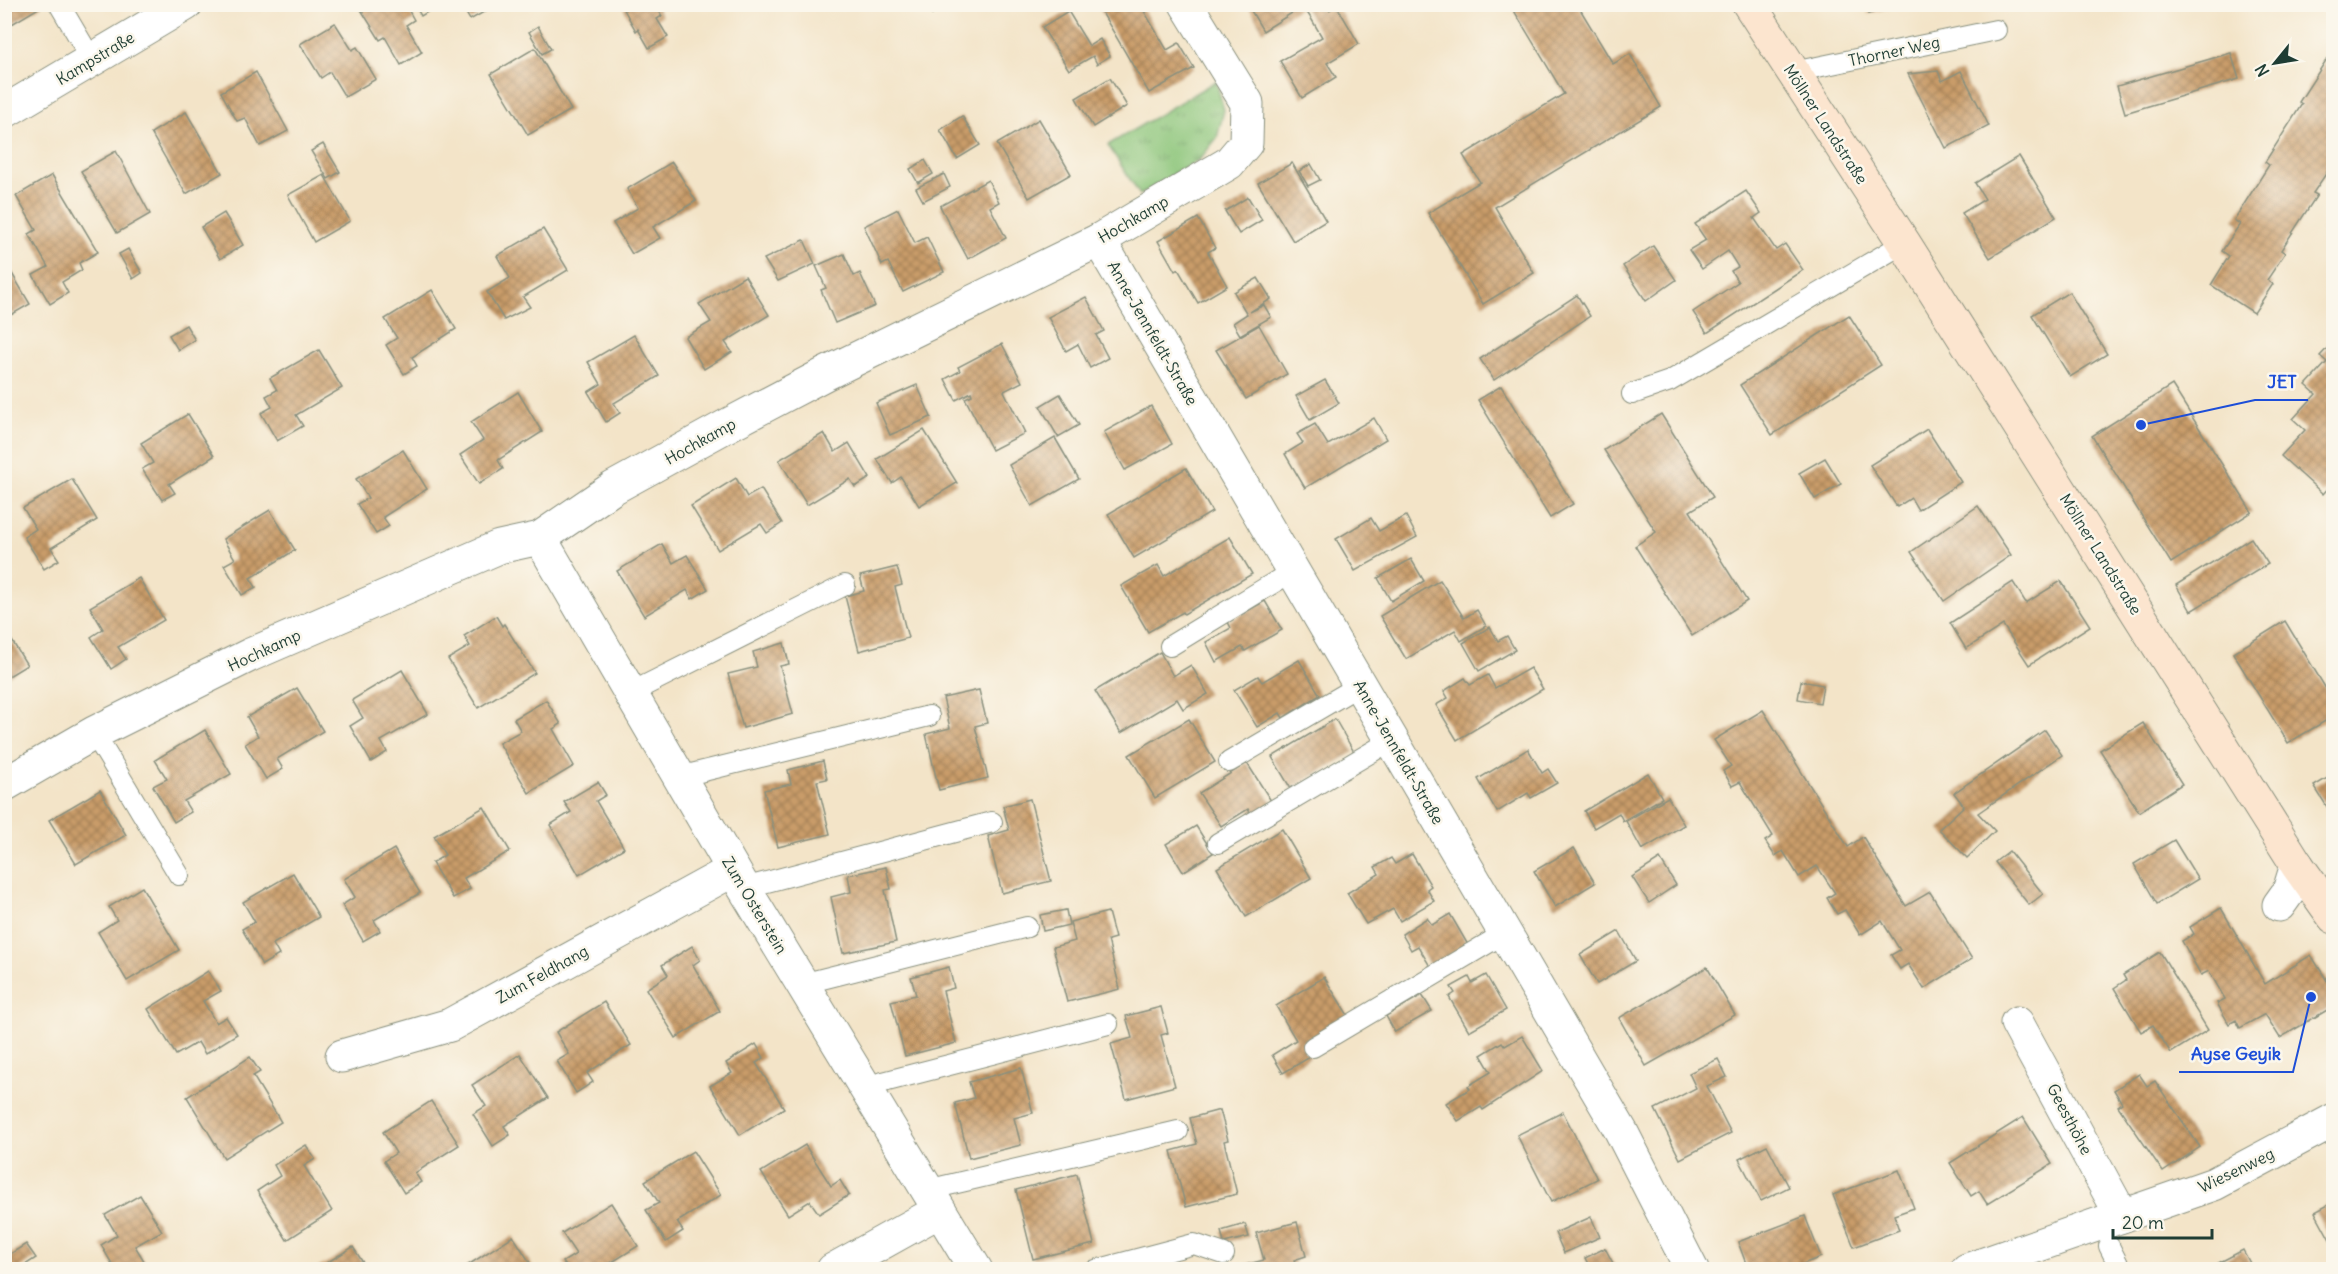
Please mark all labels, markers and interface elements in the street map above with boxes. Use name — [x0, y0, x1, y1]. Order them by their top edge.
street label: Kampstraße — [52, 27, 138, 89]
street label: Thorner Weg — [1847, 32, 1941, 70]
north arrow — [2245, 33, 2305, 93]
street label: Möllner Landstraße — [1780, 60, 1872, 188]
text: N — [2251, 61, 2273, 80]
street label: Hochkamp — [1094, 191, 1172, 247]
street label: Anne-Jennfeldt-Straße — [1103, 257, 1203, 409]
callout: JET — [2255, 364, 2308, 400]
text: JET — [2267, 370, 2297, 393]
street label: Hochkamp — [661, 413, 739, 469]
street label: Möllner Landstraße — [2056, 490, 2146, 618]
street label: Hochkamp — [224, 624, 304, 676]
street label: Anne-Jennfeldt-Straße — [1349, 676, 1449, 828]
street label: Zum Osterstein — [718, 853, 792, 957]
street label: Zum Feldhang — [492, 940, 592, 1008]
callout: Ayse Geyik — [2179, 1036, 2293, 1072]
text: Ayse Geyik — [2191, 1042, 2281, 1065]
street label: Geesthöhe — [2043, 1080, 2097, 1158]
street label: Wiesenweg — [2195, 1143, 2277, 1197]
scale bar — [2113, 1202, 2212, 1240]
text: 20 m — [2122, 1211, 2164, 1234]

